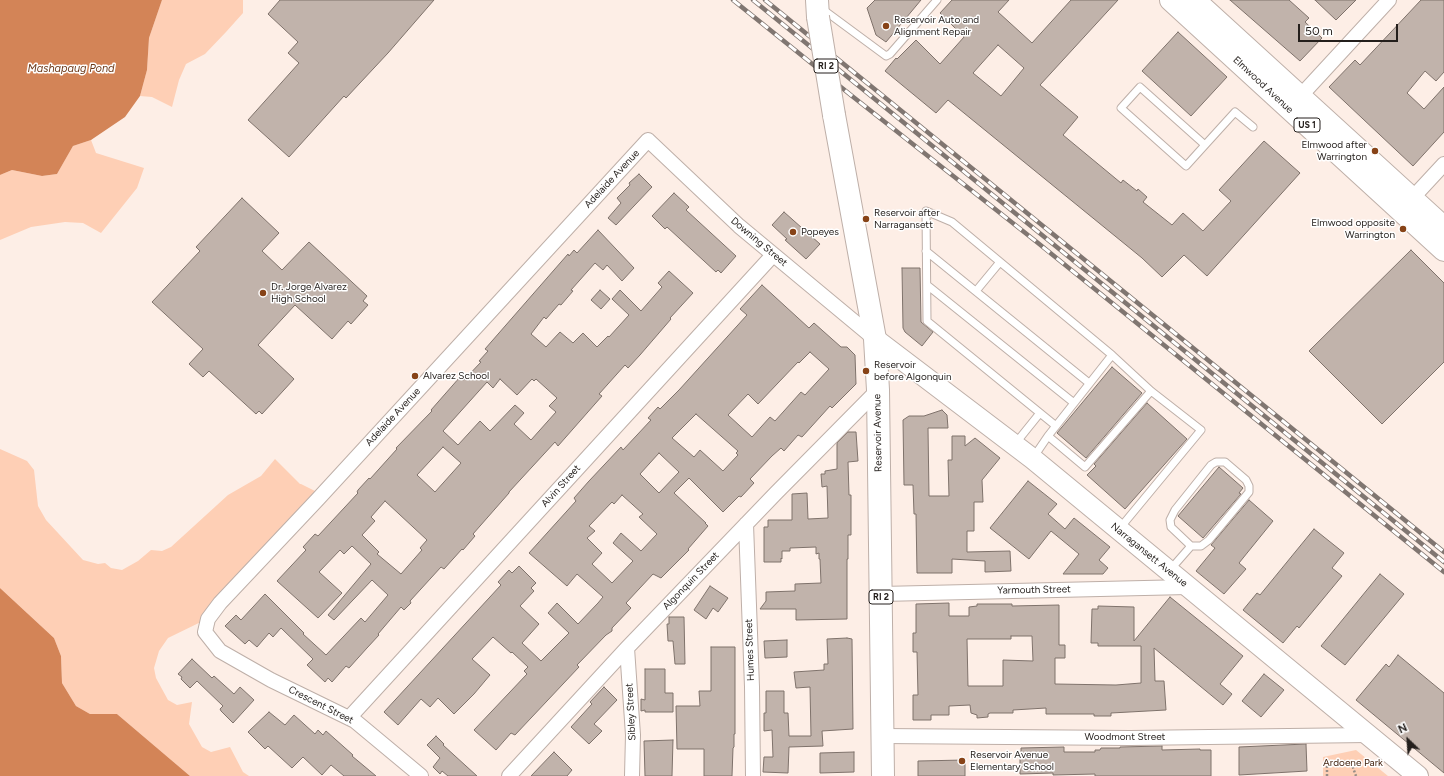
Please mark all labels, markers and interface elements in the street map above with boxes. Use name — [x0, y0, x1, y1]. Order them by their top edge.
place label: Reservoir Auto and Alignment Repair — [894, 14, 979, 38]
scale bar — [1300, 16, 1400, 42]
marker: Reservoir Auto and Alignment Repair — [881, 21, 891, 31]
text: 50 m — [1305, 24, 1333, 38]
street label: Elmwood Avenue — [1230, 54, 1296, 116]
road number: RI 2 — [814, 59, 838, 73]
water label: Mashapaug Pond — [27, 62, 115, 76]
road number: US 1 — [1294, 118, 1320, 132]
place label: Elmwood after Warrington — [1301, 139, 1367, 162]
marker: Elmwood after Warrington — [1370, 146, 1380, 156]
street label: Adelaide Avenue — [582, 147, 642, 211]
place label: Reservoir after Narragansett — [874, 207, 940, 230]
marker: Reservoir after Narragansett — [861, 214, 871, 224]
street label: Downing Street — [728, 215, 790, 269]
place label: Elmwood opposite Warrington — [1311, 217, 1395, 240]
marker: Elmwood opposite Warrington — [1398, 224, 1408, 234]
place label: Popeyes — [801, 226, 839, 238]
marker: Popeyes — [788, 227, 798, 237]
place label: Dr. Jorge Alvarez High School — [271, 281, 347, 304]
marker: Dr. Jorge Alvarez High School — [258, 288, 268, 298]
place label: Reservoir before Algonquin — [874, 359, 952, 382]
marker: Reservoir before Algonquin — [861, 366, 871, 376]
place label: Alvarez School — [423, 370, 489, 382]
marker: Alvarez School — [410, 371, 420, 381]
street label: Adelaide Avenue — [363, 385, 423, 449]
street label: Reservoir Avenue — [871, 394, 885, 472]
street label: Alvin Street — [539, 462, 583, 510]
street label: Narragansett Avenue — [1108, 520, 1190, 590]
street label: Algonquin Street — [660, 550, 722, 612]
street label: Yarmouth Street — [997, 583, 1071, 597]
road number: RI 2 — [869, 590, 893, 604]
street label: Humes Street — [743, 619, 757, 681]
street label: Crescent Street — [286, 683, 356, 727]
street label: Sibley Street — [624, 683, 638, 741]
north arrow — [1388, 720, 1428, 760]
text: N — [1396, 721, 1409, 736]
street label: Woodmont Street — [1085, 731, 1165, 743]
place label: Reservoir Avenue Elementary School — [970, 749, 1054, 772]
marker: Reservoir Avenue Elementary School — [957, 756, 967, 766]
park label: Ardoene Park — [1323, 757, 1383, 769]

